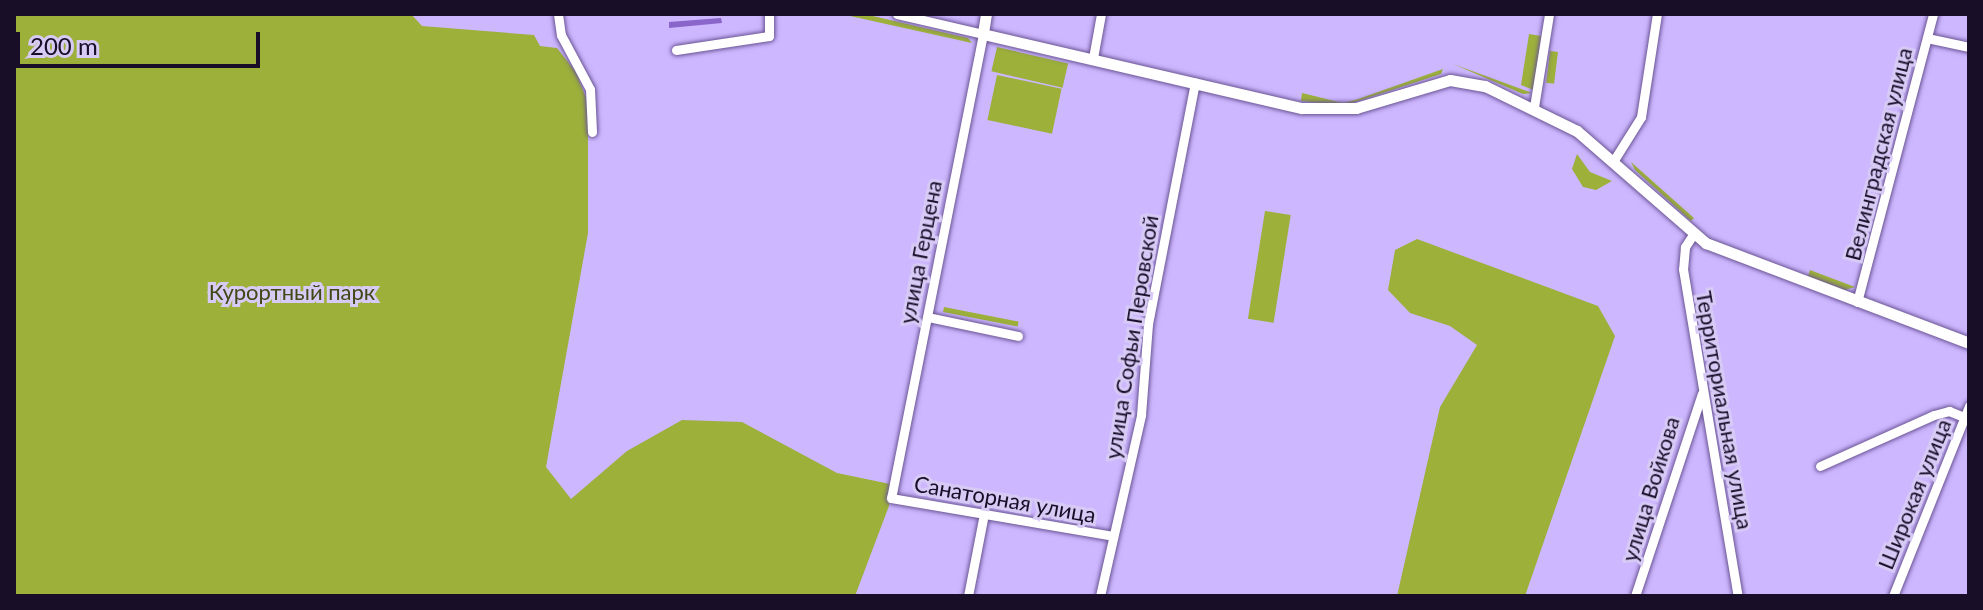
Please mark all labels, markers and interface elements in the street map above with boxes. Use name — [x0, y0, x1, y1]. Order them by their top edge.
scale bar — [20, 16, 264, 66]
text: 200 m — [30, 31, 98, 60]
street label: Велинградская улица — [1839, 45, 1917, 263]
street label: улица Герцена — [893, 178, 947, 326]
street label: улица Софьи Перовской — [1099, 213, 1163, 461]
park label: Курортный парк — [209, 279, 375, 305]
street label: Территориальная улица — [1691, 289, 1759, 531]
street label: улица Войкова — [1615, 413, 1685, 565]
street label: Широкая улица — [1872, 415, 1956, 573]
street label: Санаторная улица — [912, 470, 1098, 528]

